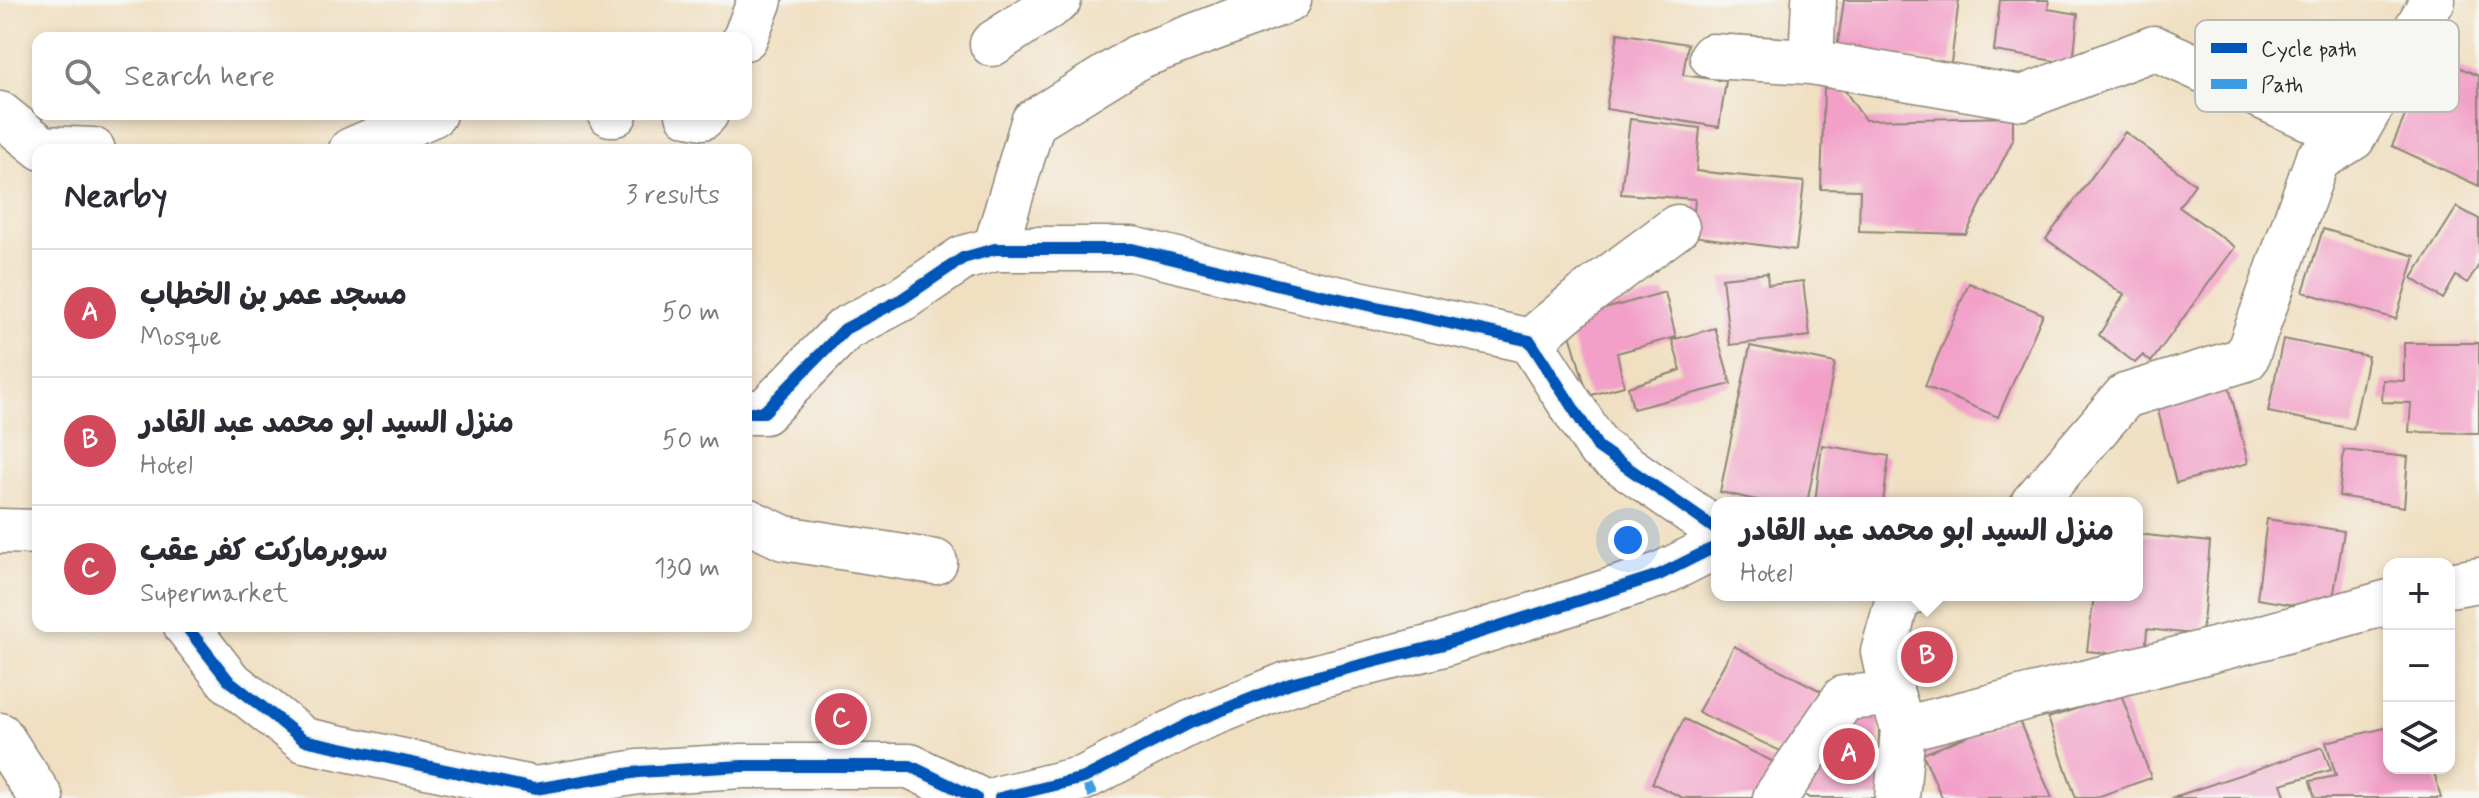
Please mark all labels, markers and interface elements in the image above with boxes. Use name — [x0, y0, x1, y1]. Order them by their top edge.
legend — [2195, 20, 2459, 112]
search box — [32, 32, 752, 120]
text: Cycle path — [2261, 36, 2357, 64]
icon: search — [60, 54, 104, 98]
text: Search here — [124, 57, 275, 96]
text: Path — [2261, 72, 2303, 100]
text: Nearby — [64, 174, 168, 219]
text: 3 results — [626, 179, 720, 213]
text: مسجد عمر بن الخطاب — [140, 276, 407, 315]
text: A — [81, 296, 99, 330]
text: 50 m — [662, 296, 720, 330]
text: Mosque — [140, 321, 222, 355]
text: منزل السيد ابو محمد عبد القادر — [140, 404, 514, 443]
text: B — [82, 424, 98, 458]
text: 50 m — [662, 424, 720, 458]
text: Hotel — [140, 449, 193, 483]
popup — [1711, 497, 2143, 601]
text: منزل السيد ابو محمد عبد القادر — [1740, 512, 2114, 551]
your location — [1608, 520, 1648, 560]
text: سوبرماركت كفر عقب — [140, 532, 388, 571]
text: C — [81, 552, 99, 586]
text: 130 m — [654, 552, 720, 586]
text: Hotel — [1740, 557, 1793, 591]
map controls — [2383, 558, 2455, 774]
button: + — [2383, 558, 2455, 630]
text: Supermarket — [140, 577, 288, 611]
pin: B — [1901, 627, 1953, 687]
button: − — [2383, 630, 2455, 702]
pin: C — [815, 689, 867, 749]
button: layers — [2383, 702, 2455, 774]
pin: A — [1823, 724, 1875, 784]

